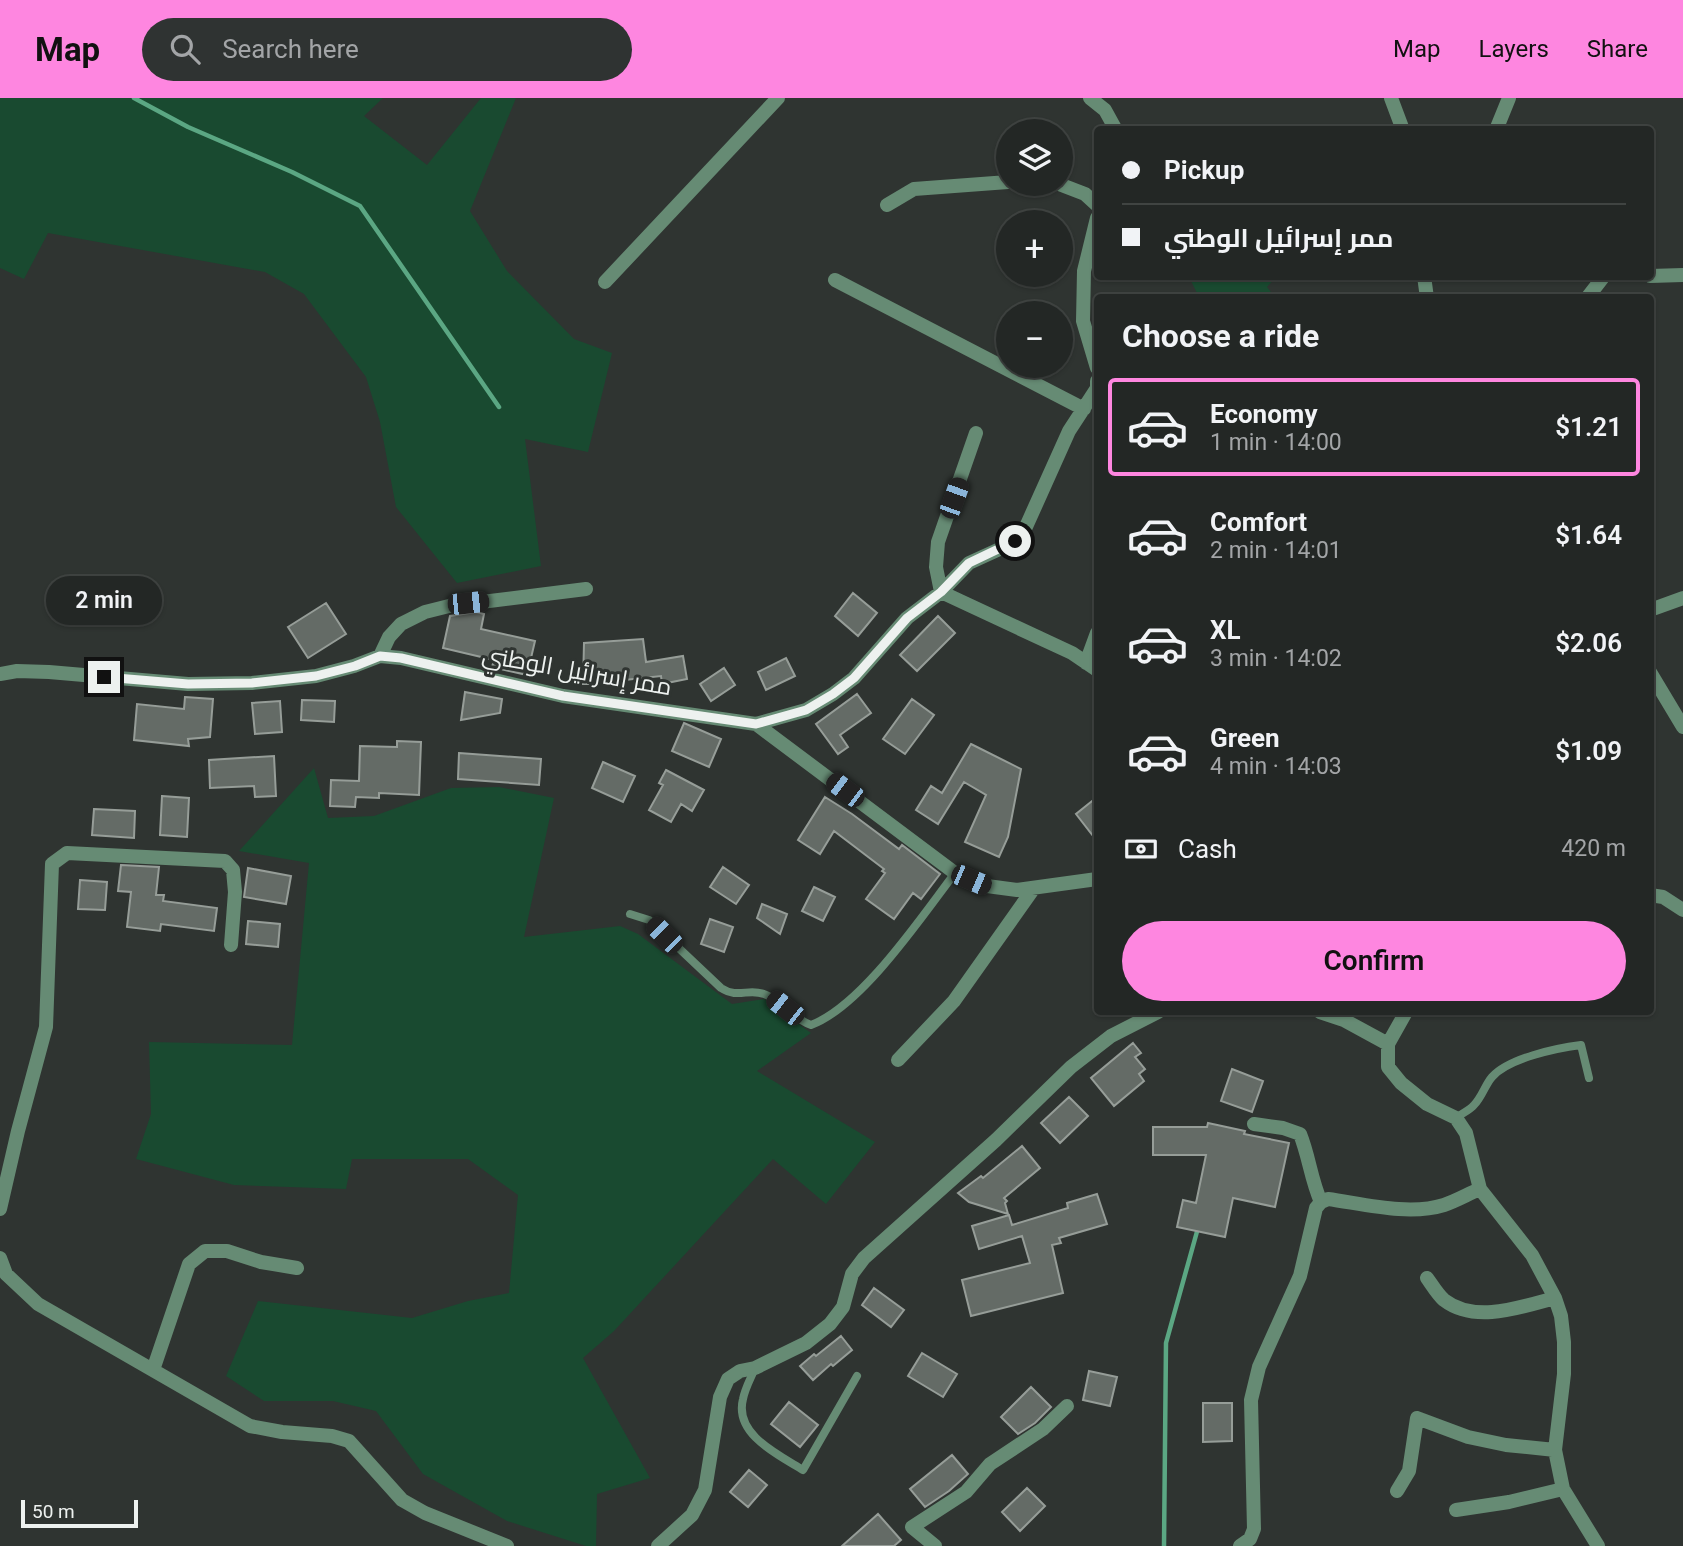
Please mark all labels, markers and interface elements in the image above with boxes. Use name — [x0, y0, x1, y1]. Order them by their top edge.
search box — [142, 18, 632, 81]
text: Map — [35, 30, 100, 69]
icon: search — [166, 30, 204, 68]
text: Search here — [222, 34, 359, 64]
text: Map — [1393, 35, 1441, 63]
text: Layers — [1479, 35, 1549, 63]
text: Share — [1587, 35, 1648, 63]
map controls — [996, 119, 1073, 378]
button: layers — [996, 119, 1073, 196]
text: Pickup — [1164, 155, 1244, 185]
button: + — [996, 210, 1073, 287]
text: ممر إسرائيل الوطني — [1164, 223, 1393, 253]
button: − — [996, 301, 1073, 378]
text: Choose a ride — [1122, 317, 1319, 355]
icon: car — [1126, 396, 1189, 459]
text: Economy — [1210, 399, 1317, 429]
text: $1.21 — [1555, 412, 1622, 442]
text: 1 min · 14:00 — [1210, 429, 1342, 456]
car — [937, 475, 972, 521]
icon: car — [1126, 504, 1189, 567]
text: Comfort — [1210, 507, 1307, 537]
text: $1.64 — [1555, 520, 1622, 550]
route start — [999, 525, 1031, 557]
text: 2 min · 14:01 — [1210, 537, 1342, 564]
callout: 2 min — [46, 575, 162, 624]
text: 2 min — [75, 587, 133, 614]
car — [447, 590, 490, 616]
icon: car — [1126, 612, 1189, 675]
text: XL — [1210, 615, 1241, 645]
text: $2.06 — [1555, 628, 1622, 658]
street label: ممر إسرائيل الوطني — [479, 641, 674, 706]
text: 3 min · 14:02 — [1210, 645, 1342, 672]
route end — [88, 661, 120, 693]
icon: car — [1126, 720, 1189, 783]
text: Green — [1210, 723, 1280, 753]
text: $1.09 — [1555, 736, 1622, 766]
text: 4 min · 14:03 — [1210, 753, 1342, 780]
car — [822, 769, 869, 811]
icon: cash — [1122, 830, 1160, 868]
text: Cash — [1178, 834, 1237, 864]
text: 420 m — [1561, 835, 1626, 862]
car — [948, 862, 995, 898]
car — [642, 913, 687, 957]
button: Confirm — [1122, 921, 1626, 1001]
car — [762, 987, 809, 1029]
scale bar — [21, 1497, 138, 1529]
text: 50 m — [32, 1500, 75, 1523]

